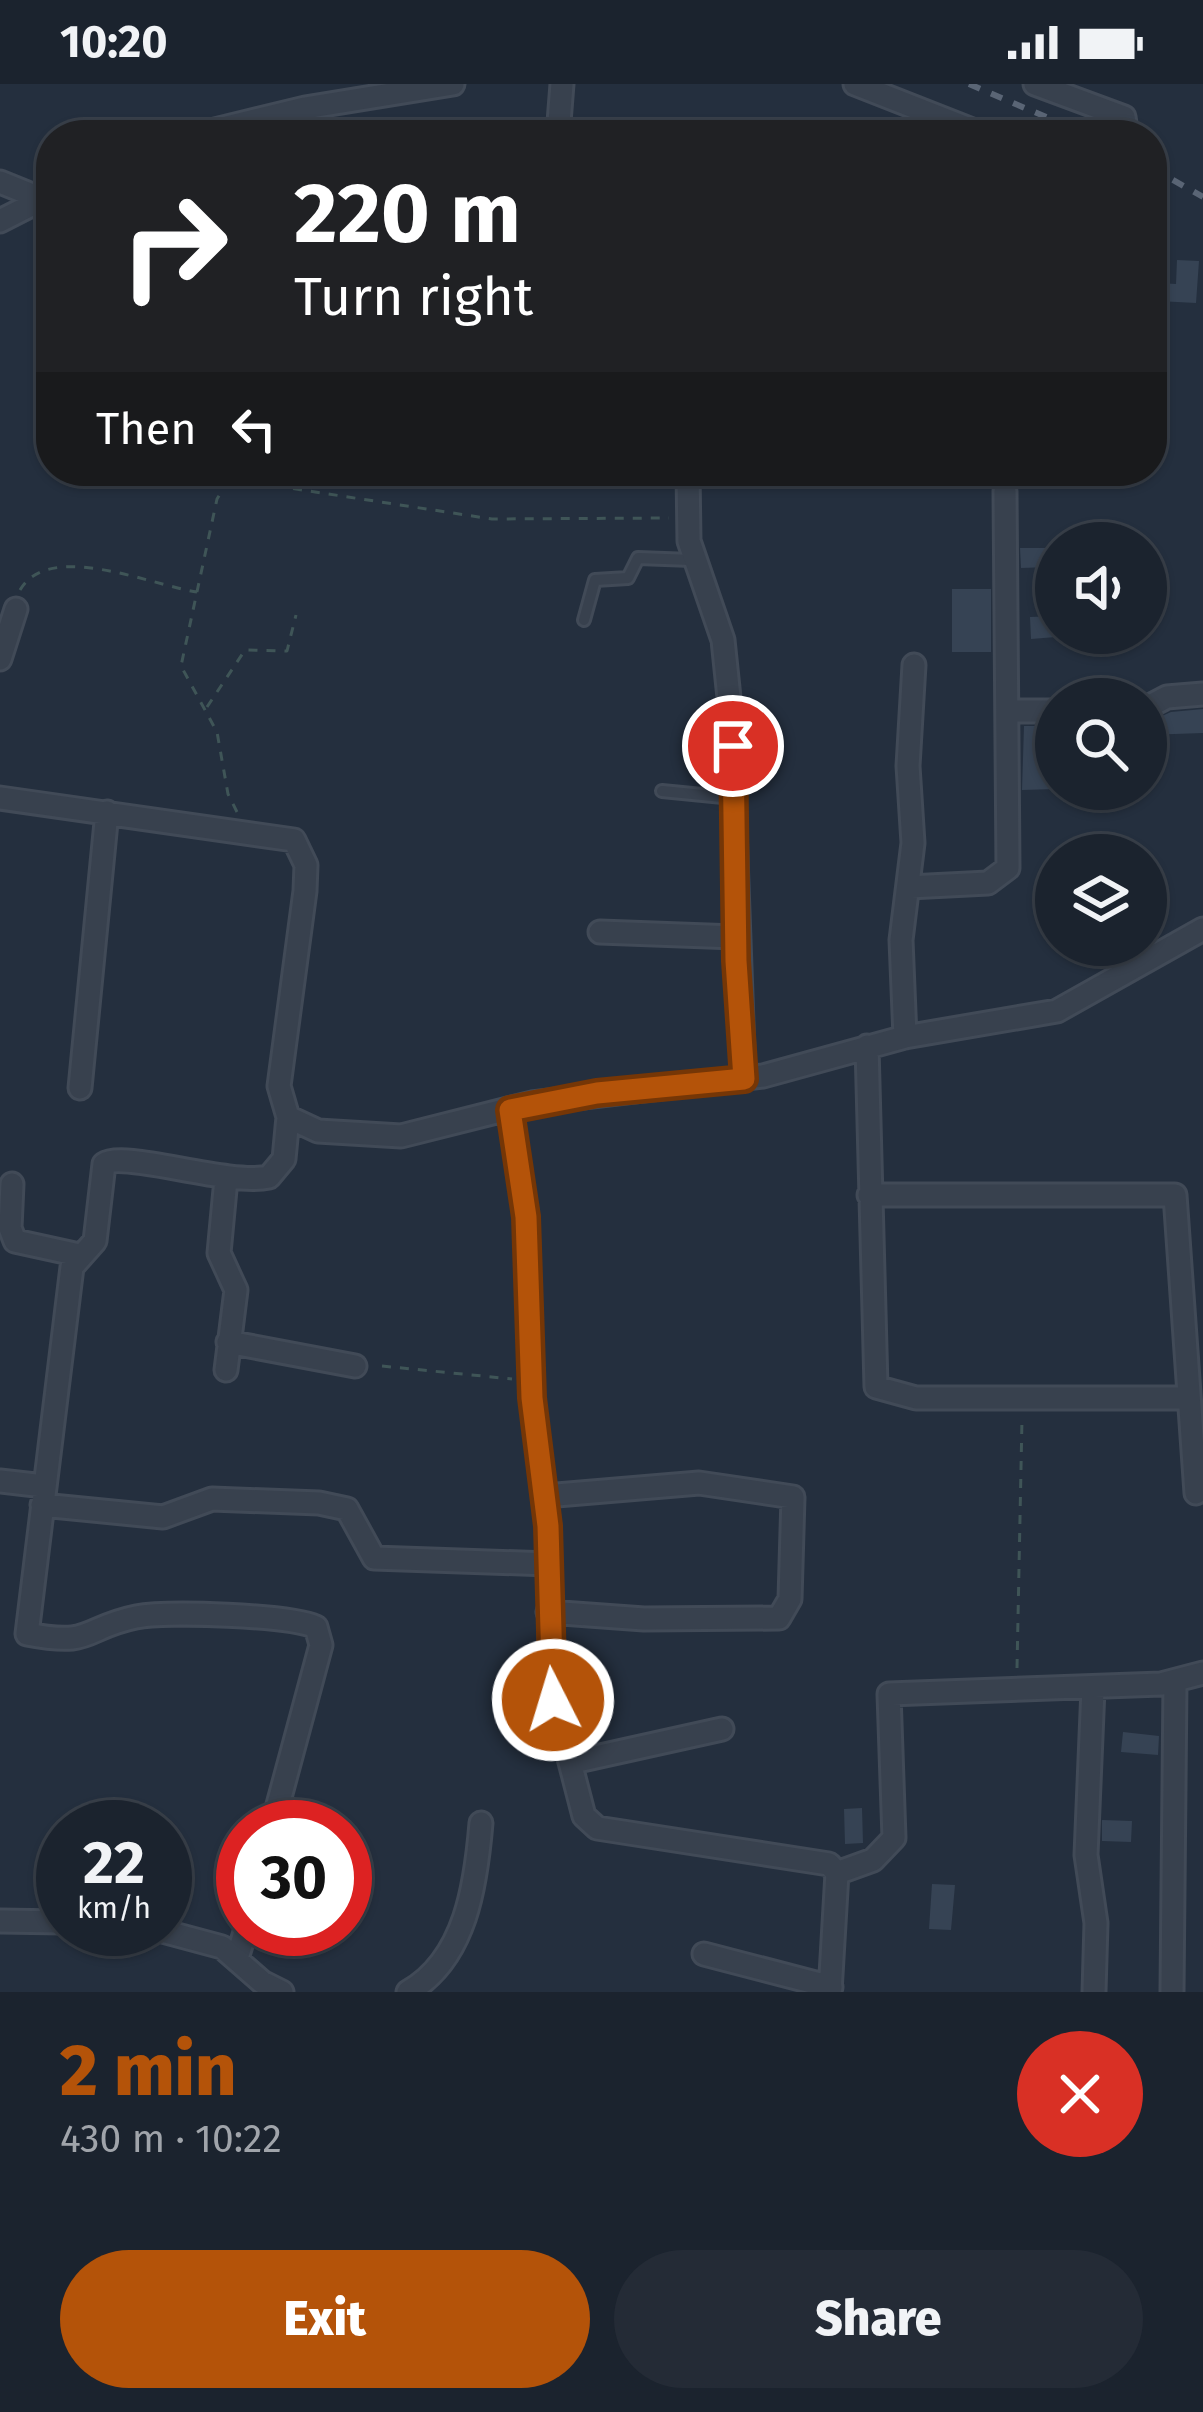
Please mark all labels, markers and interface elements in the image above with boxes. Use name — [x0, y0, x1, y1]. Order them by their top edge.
text: 10:20 — [60, 15, 168, 69]
text: 220 m — [294, 163, 521, 264]
icon: right — [96, 168, 252, 324]
text: Turn right — [294, 265, 533, 329]
icon: left — [221, 396, 287, 462]
text: Then — [96, 402, 197, 456]
map controls — [1035, 522, 1167, 966]
button: sound — [1035, 522, 1167, 654]
button: search — [1035, 678, 1167, 810]
pin — [682, 695, 784, 797]
icon: arrive — [700, 713, 766, 779]
button: layers — [1035, 834, 1167, 966]
position arrow — [490, 1637, 616, 1763]
speed limit sign: 30 — [216, 1800, 372, 1956]
text: 22 — [83, 1827, 145, 1899]
text: km/h — [77, 1890, 151, 1926]
text: 2 min — [60, 2028, 236, 2114]
button: close — [1017, 2031, 1143, 2157]
text: 430 m · 10:22 — [60, 2116, 282, 2162]
button: Exit — [60, 2250, 590, 2388]
button: Share — [614, 2250, 1143, 2388]

